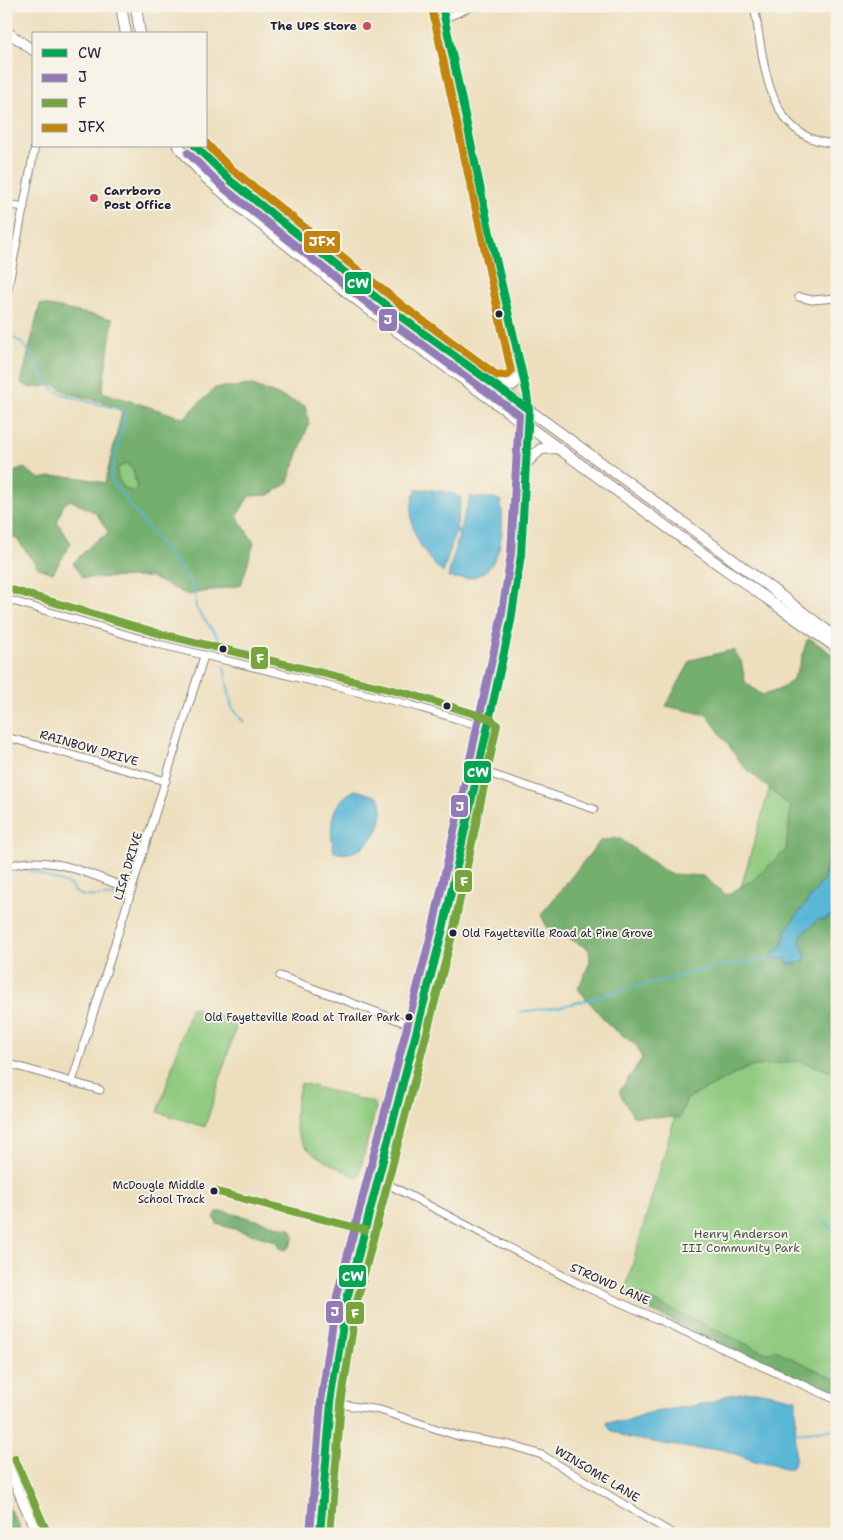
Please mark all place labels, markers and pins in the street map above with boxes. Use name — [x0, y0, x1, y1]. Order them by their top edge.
place label: The UPS Store — [270, 18, 357, 34]
marker: The UPS Store — [361, 20, 373, 32]
place label: Carrboro Post Office — [104, 183, 171, 213]
marker: Carrboro Post Office — [88, 192, 100, 204]
unlabelled marker — [494, 309, 504, 319]
unlabelled marker — [218, 644, 228, 654]
unlabelled marker — [442, 701, 452, 711]
place label: Old Fayetteville Road at Pine Grove — [462, 926, 653, 941]
marker: Old Fayetteville Road at Pine Grove — [448, 928, 458, 938]
place label: Old Fayetteville Road at Trailer Park — [204, 1010, 400, 1025]
marker: Old Fayetteville Road at Trailer Park — [404, 1012, 414, 1022]
place label: McDougle Middle School Track — [112, 1178, 205, 1207]
marker: McDougle Middle School Track — [209, 1186, 219, 1196]

